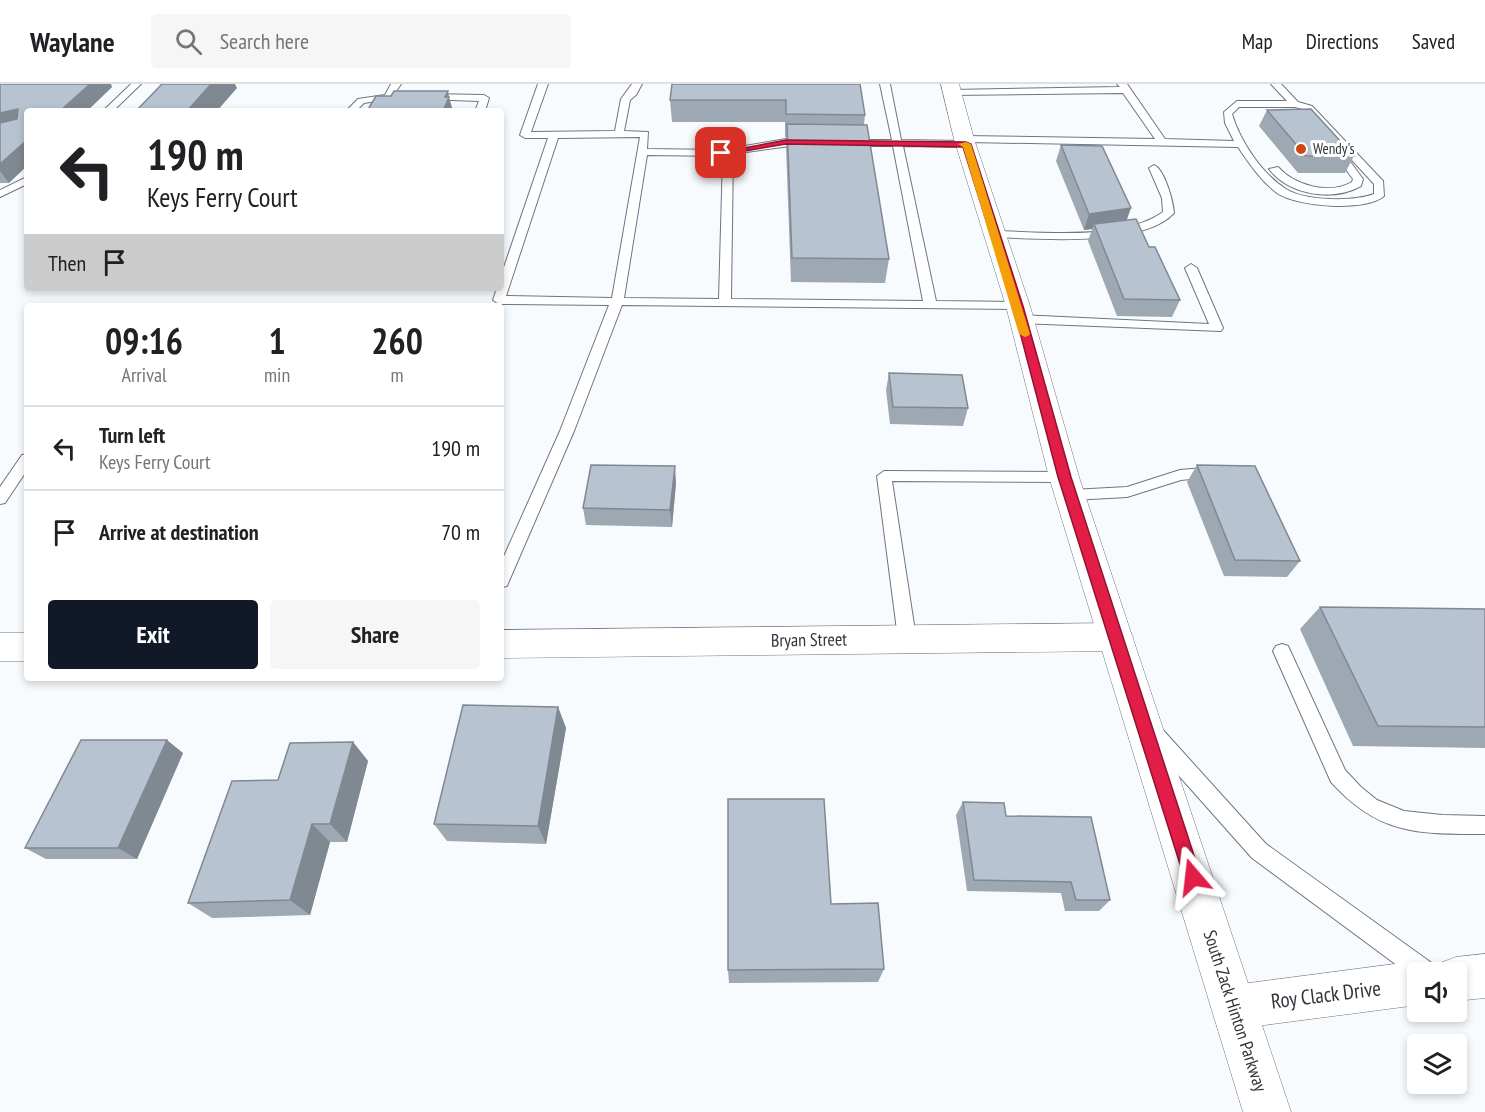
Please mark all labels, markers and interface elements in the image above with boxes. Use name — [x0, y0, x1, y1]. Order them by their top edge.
search box — [151, 14, 571, 68]
text: Waylane — [30, 23, 115, 60]
icon: search — [172, 25, 205, 58]
text: Search here — [220, 27, 309, 55]
text: Map — [1242, 28, 1273, 55]
text: Directions — [1306, 28, 1379, 55]
text: Saved — [1412, 28, 1455, 55]
text: 190 m — [147, 127, 244, 182]
pin — [695, 127, 746, 178]
icon: left — [48, 132, 126, 210]
icon: arrive — [704, 136, 737, 169]
place label: Wendy's — [1313, 139, 1354, 158]
marker: Wendy's — [1294, 142, 1308, 156]
text: Keys Ferry Court — [147, 180, 298, 214]
icon: arrive — [98, 246, 131, 279]
text: Then — [48, 249, 86, 277]
text: 09:16 — [105, 317, 183, 364]
text: 1 — [268, 317, 286, 364]
text: 260 — [371, 317, 423, 364]
text: Arrival — [121, 362, 167, 388]
text: min — [264, 362, 290, 388]
text: m — [391, 362, 404, 388]
text: Turn left — [99, 421, 165, 449]
icon: left — [48, 432, 81, 465]
text: 190 m — [431, 434, 480, 462]
text: Keys Ferry Court — [99, 449, 211, 475]
icon: arrive — [48, 516, 81, 549]
text: Arrive at destination — [99, 518, 259, 546]
text: 70 m — [441, 518, 480, 546]
button: Exit — [48, 600, 258, 669]
button: Share — [270, 600, 480, 669]
street label: Bryan Street — [771, 627, 847, 652]
position arrow — [1161, 845, 1225, 909]
street label: South Zack Hinton Parkway — [1199, 927, 1272, 1095]
map controls — [1407, 962, 1467, 1094]
button: sound — [1407, 962, 1467, 1022]
street label: Roy Clack Drive — [1269, 974, 1382, 1015]
button: layers — [1407, 1034, 1467, 1094]

